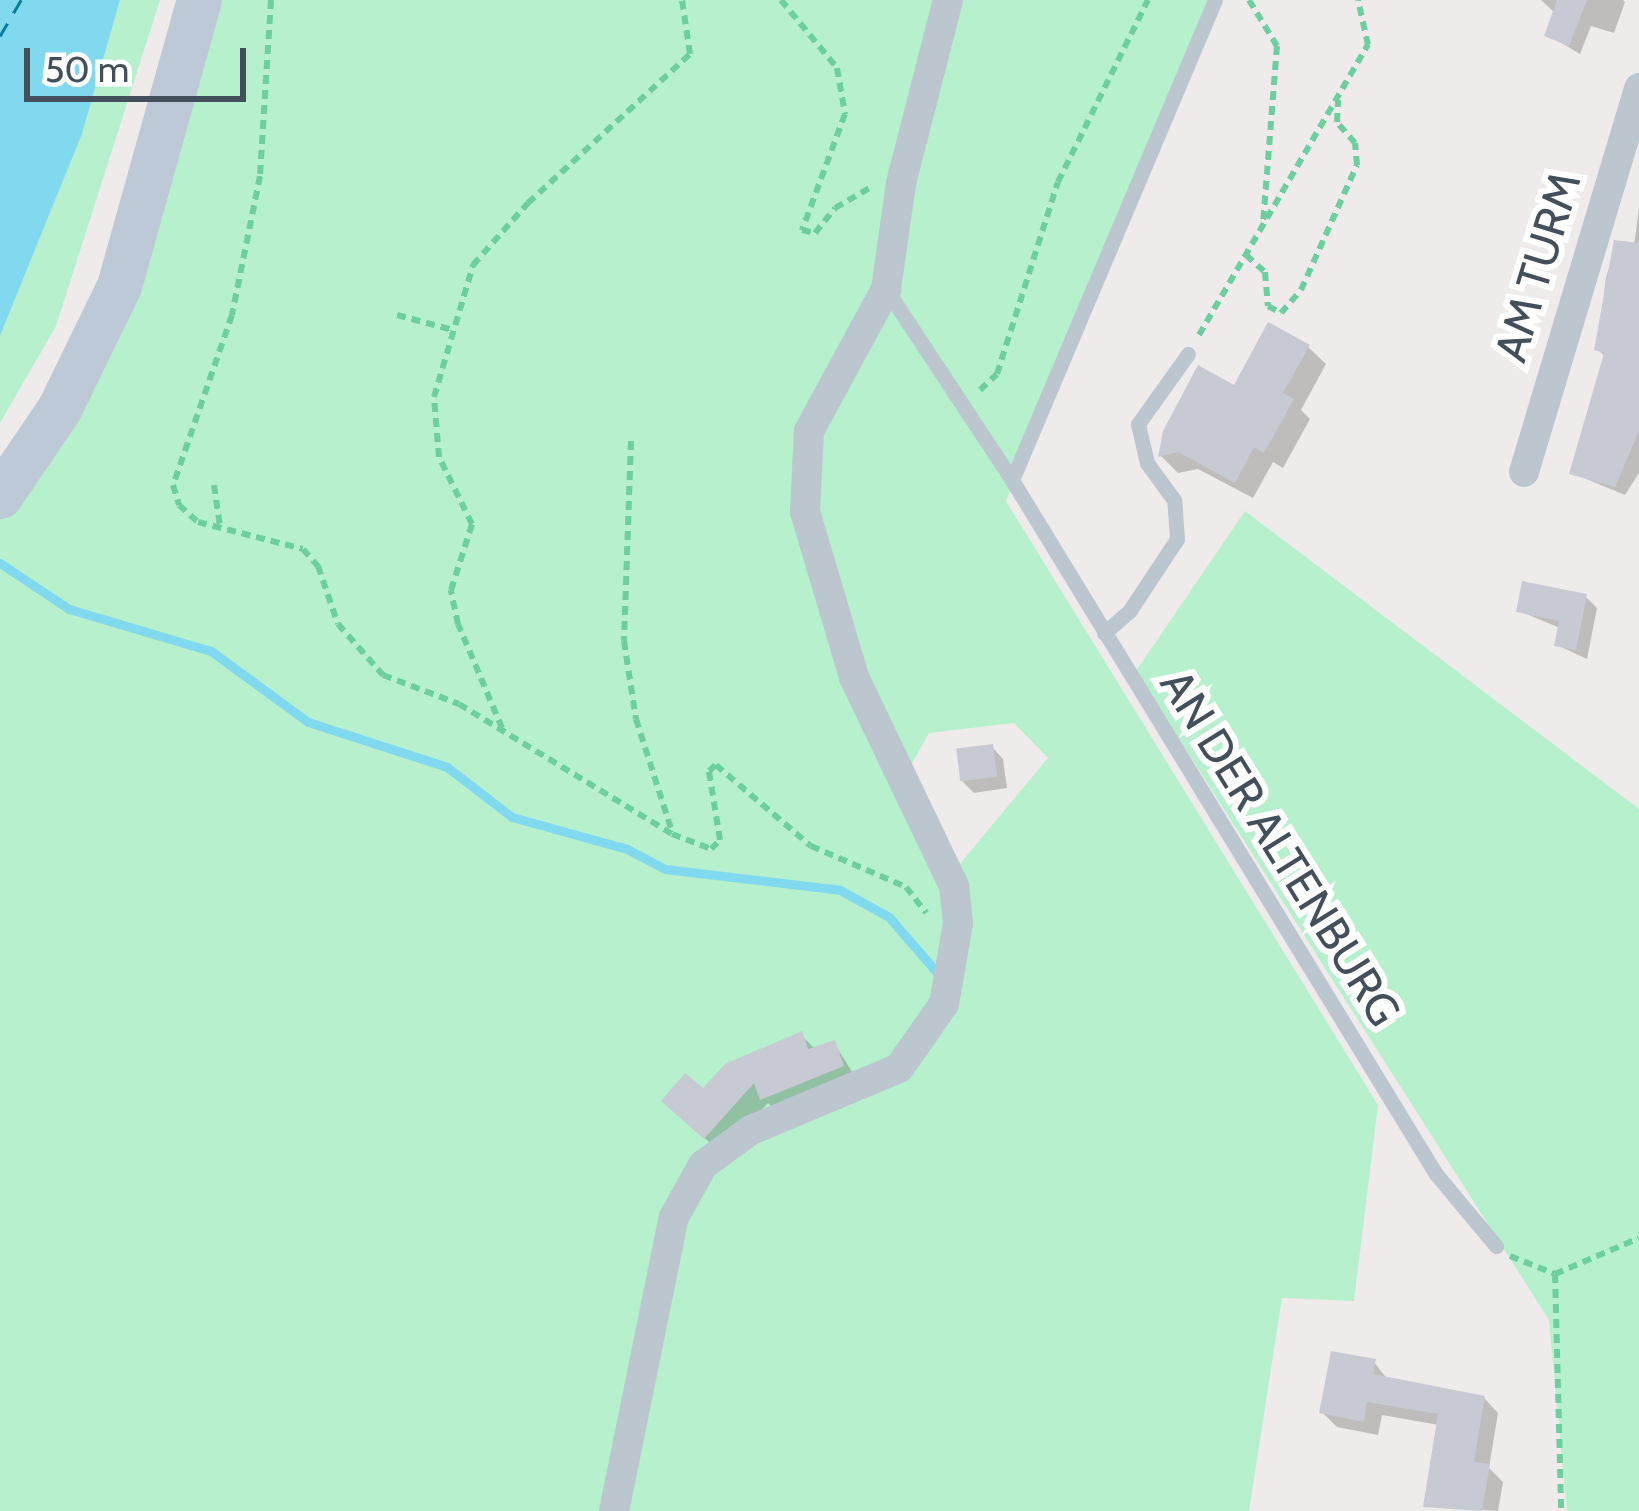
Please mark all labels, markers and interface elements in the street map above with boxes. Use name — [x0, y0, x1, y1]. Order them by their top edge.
scale bar — [30, 24, 252, 98]
text: 50 m — [45, 47, 129, 91]
street label: AM TURM — [1484, 166, 1592, 368]
street label: AN DER ALTENBURG — [1149, 660, 1411, 1036]

